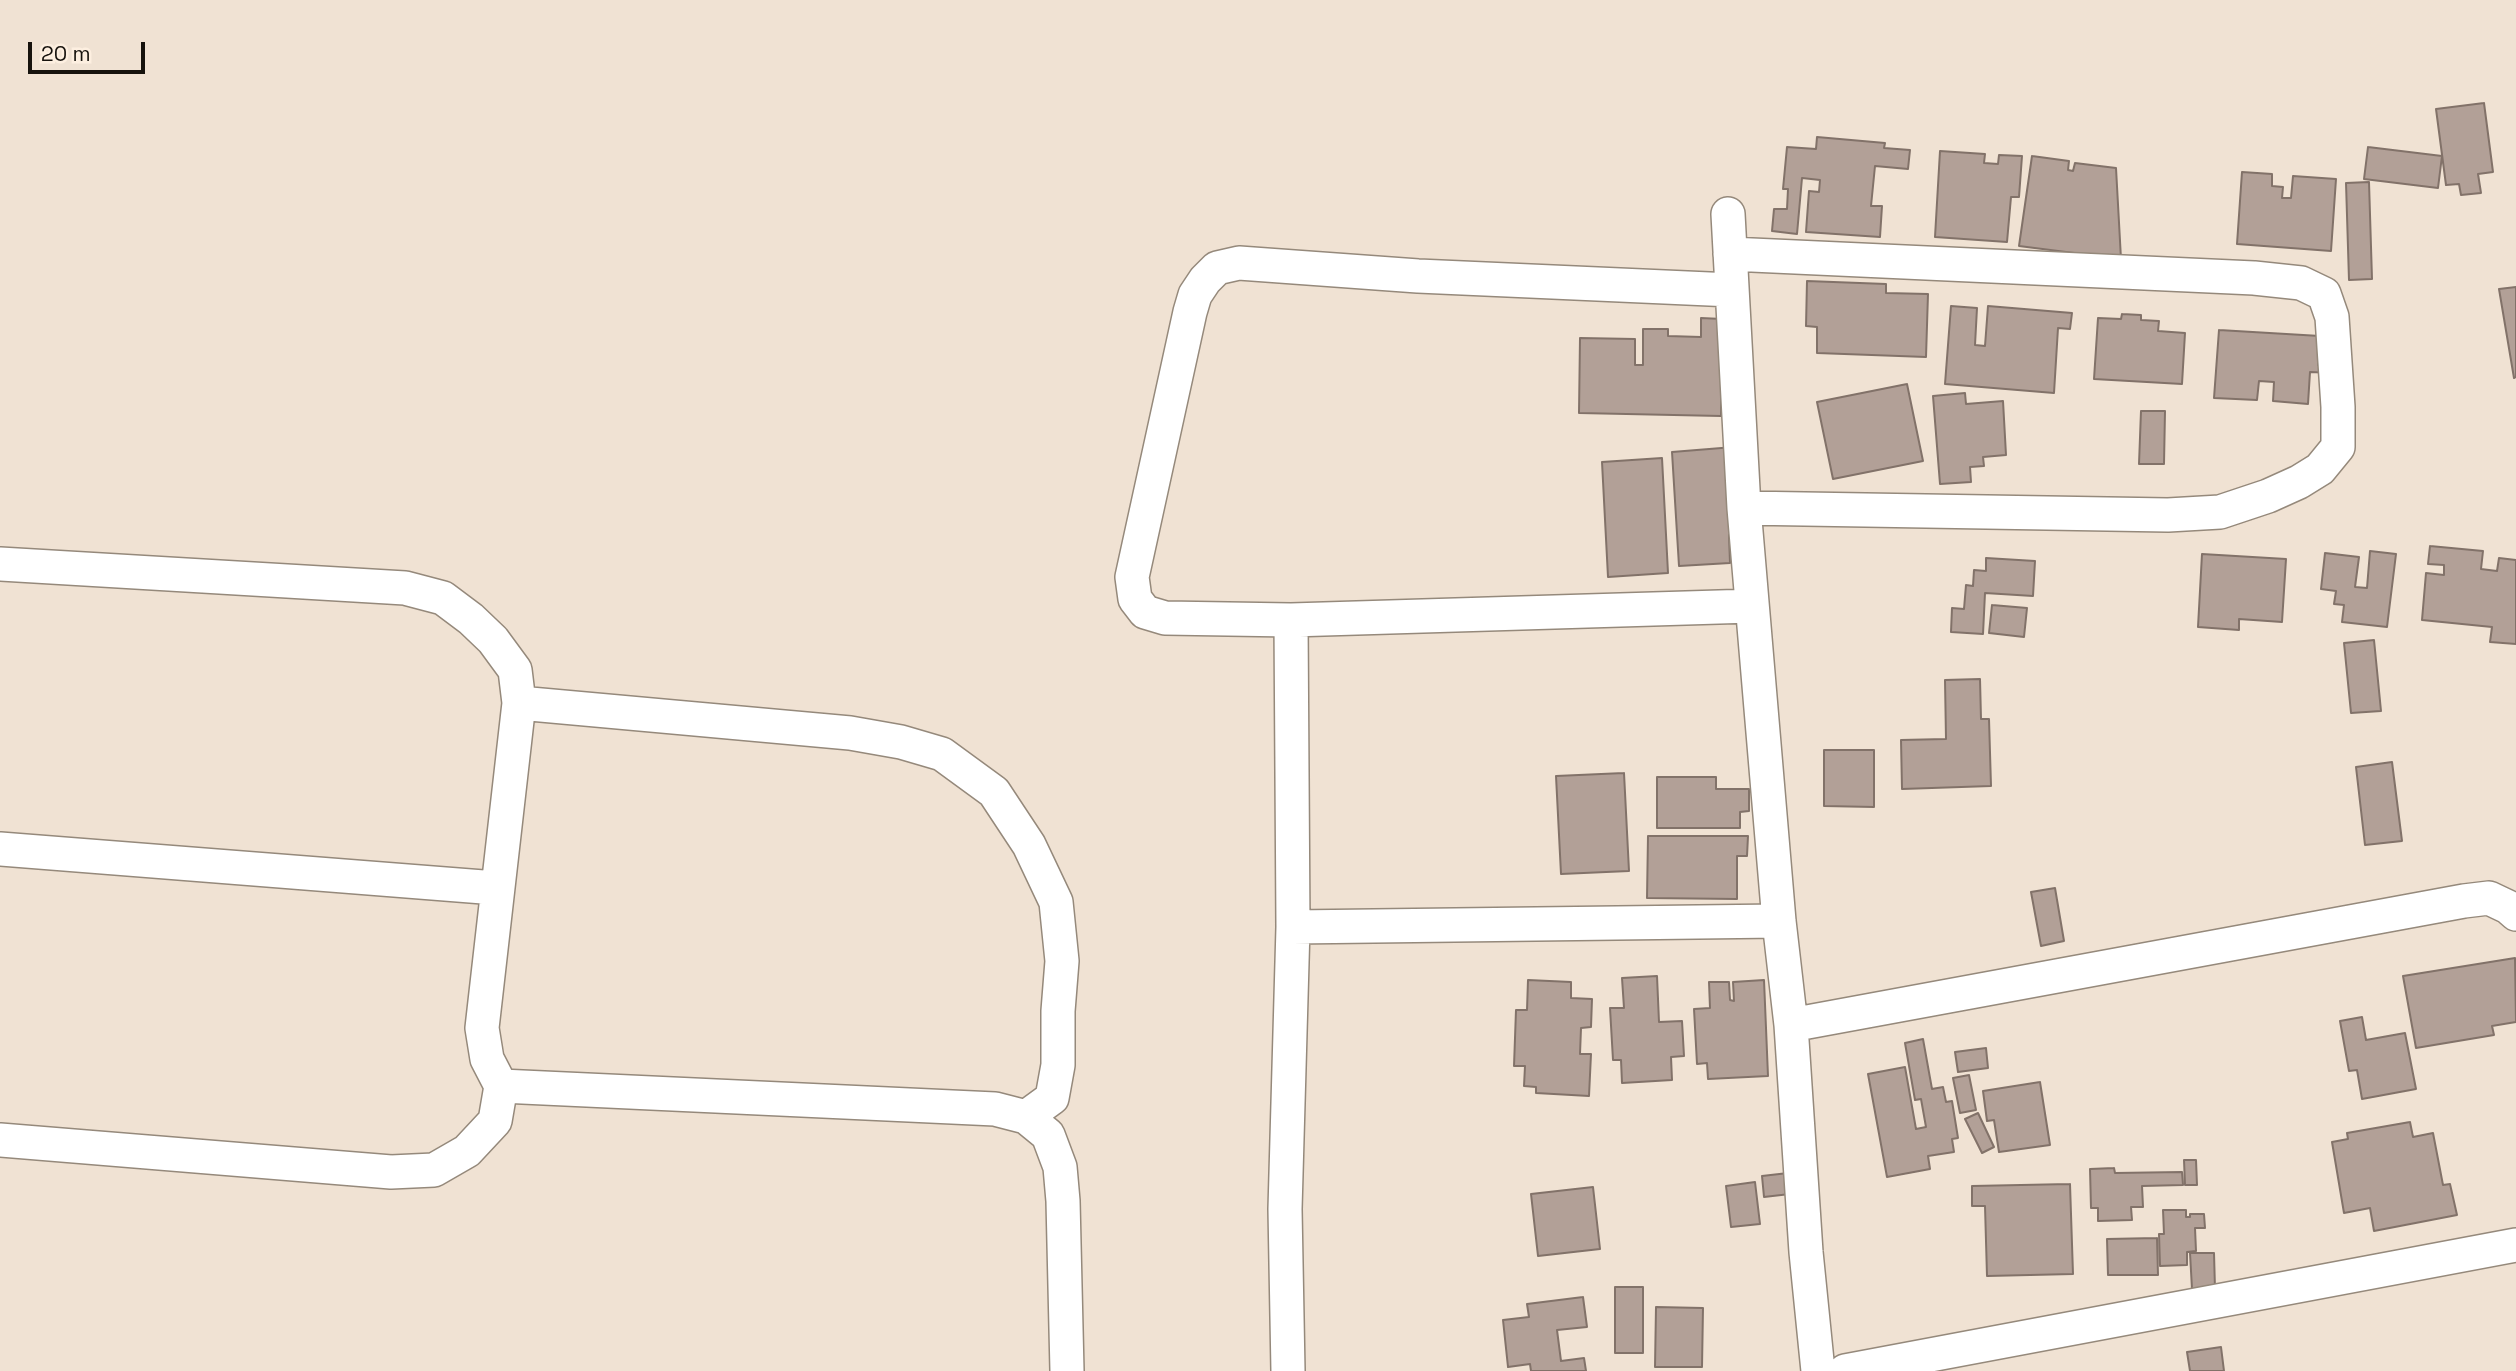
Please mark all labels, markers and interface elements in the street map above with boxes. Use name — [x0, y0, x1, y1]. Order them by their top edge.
scale bar — [32, 28, 149, 72]
text: 20 m — [41, 40, 91, 67]

